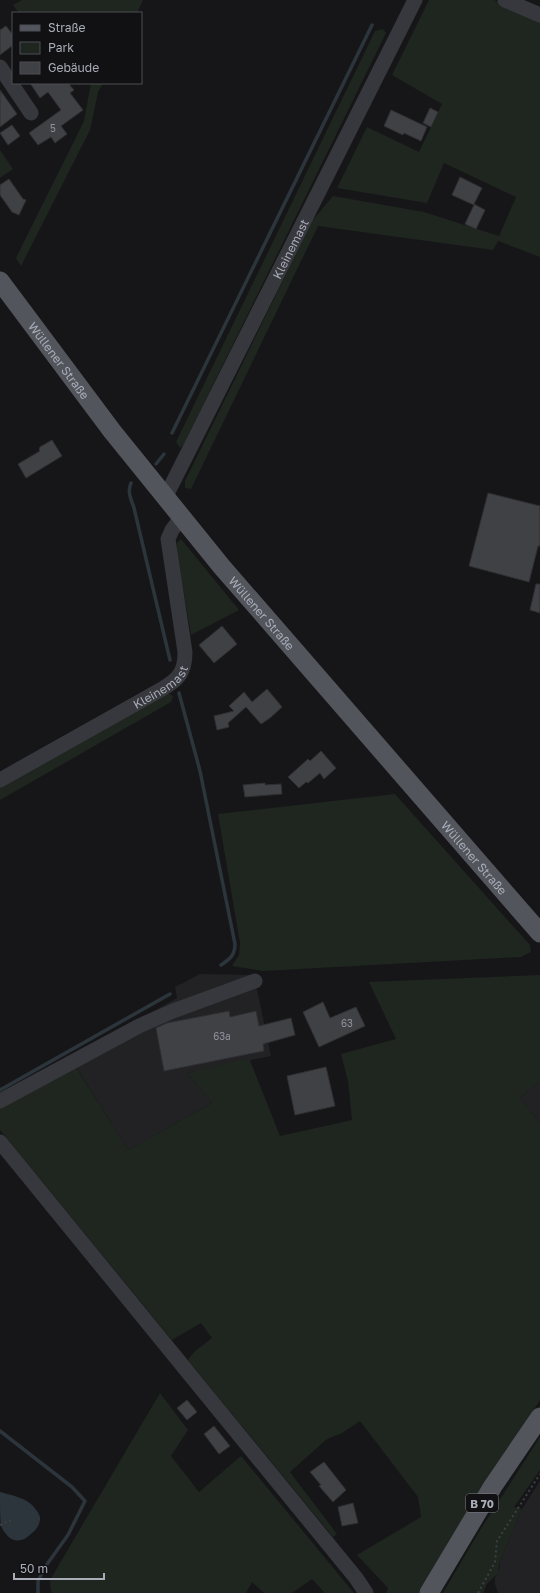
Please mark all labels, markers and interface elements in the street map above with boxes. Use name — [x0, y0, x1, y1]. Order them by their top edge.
legend — [12, 12, 142, 84]
text: Straße — [48, 20, 86, 35]
text: Park — [48, 40, 74, 55]
text: Gebäude — [48, 60, 99, 75]
house number: 5 — [50, 122, 56, 134]
street label: Kleinemast — [269, 216, 312, 281]
street label: Wüllener Straße — [25, 319, 93, 402]
street label: Wüllener Straße — [226, 573, 298, 653]
street label: Kleinemast — [130, 663, 191, 711]
street label: Wüllener Straße — [438, 818, 511, 897]
house number: 63 — [341, 1017, 353, 1029]
house number: 63a — [213, 1030, 231, 1042]
road number: B 70 — [466, 1494, 498, 1512]
scale bar — [14, 1555, 104, 1581]
text: 50 m — [20, 1561, 48, 1576]

